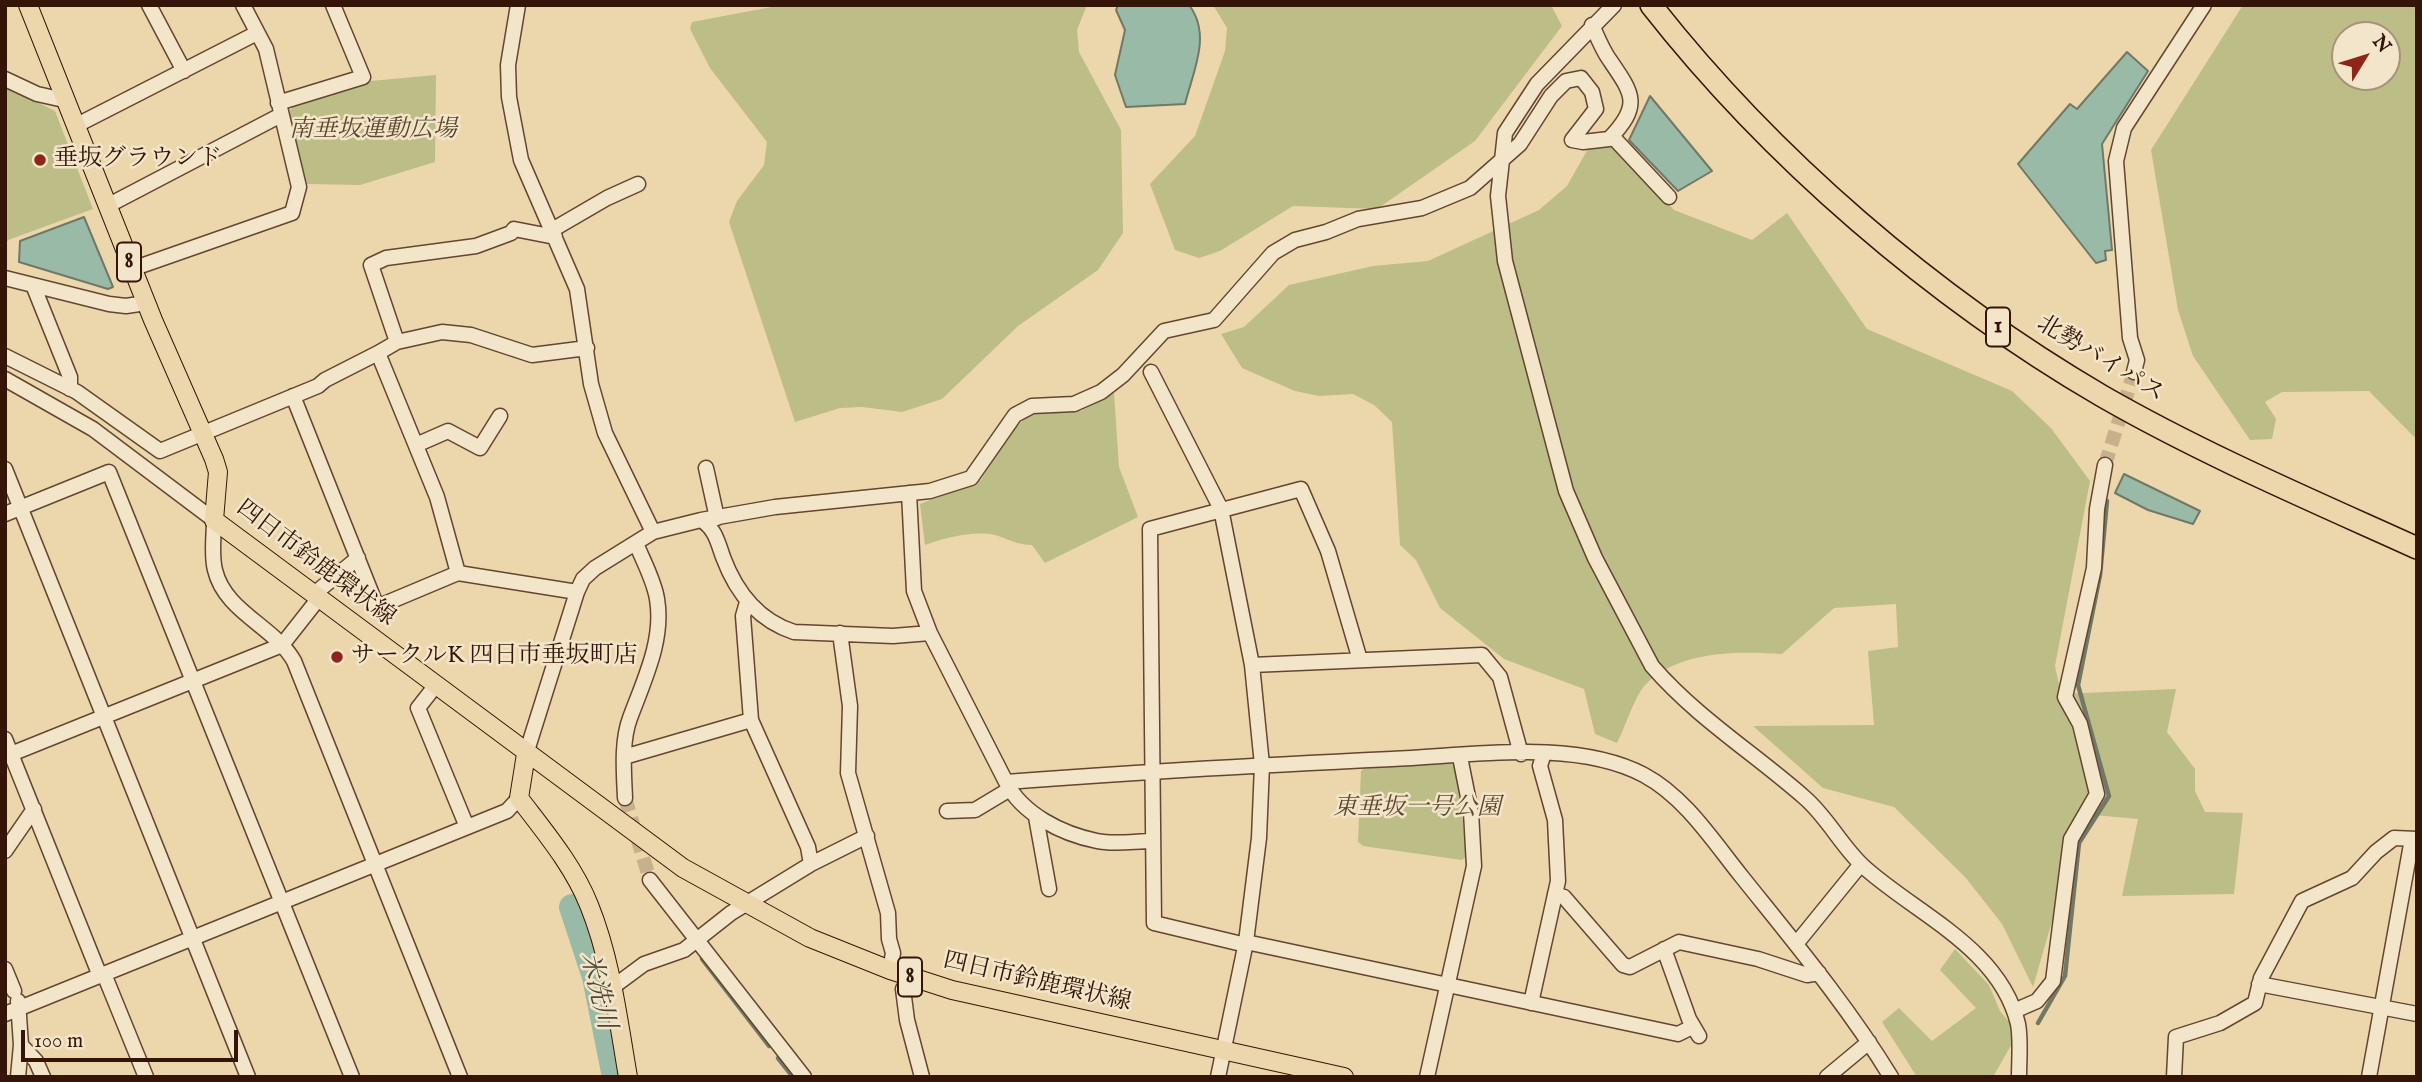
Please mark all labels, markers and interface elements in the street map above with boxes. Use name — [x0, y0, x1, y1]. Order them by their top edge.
north arrow — [2331, 21, 2401, 91]
text: N — [2366, 30, 2395, 58]
park label: 南垂坂運動広場 — [289, 117, 457, 145]
place label: 垂坂グラウンド — [54, 146, 222, 174]
marker: 垂坂グラウンド — [32, 152, 48, 168]
road number: 8 — [117, 243, 141, 282]
road number: 1 — [1986, 308, 2010, 346]
street label: 北勢バイパス — [2031, 311, 2169, 409]
street label: 四日市鈴鹿環状線 — [230, 495, 400, 633]
place label: サークルK 四日市垂坂町店 — [351, 643, 638, 671]
marker: サークルK 四日市垂坂町店 — [329, 649, 345, 665]
park label: 東垂坂一号公園 — [1333, 795, 1501, 823]
street label: 四日市鈴鹿環状線 — [940, 947, 1134, 1019]
water label: 米洗川 — [571, 949, 621, 1033]
road number: 8 — [898, 958, 922, 996]
scale bar — [24, 1016, 242, 1060]
text: 100 m — [34, 1028, 83, 1055]

